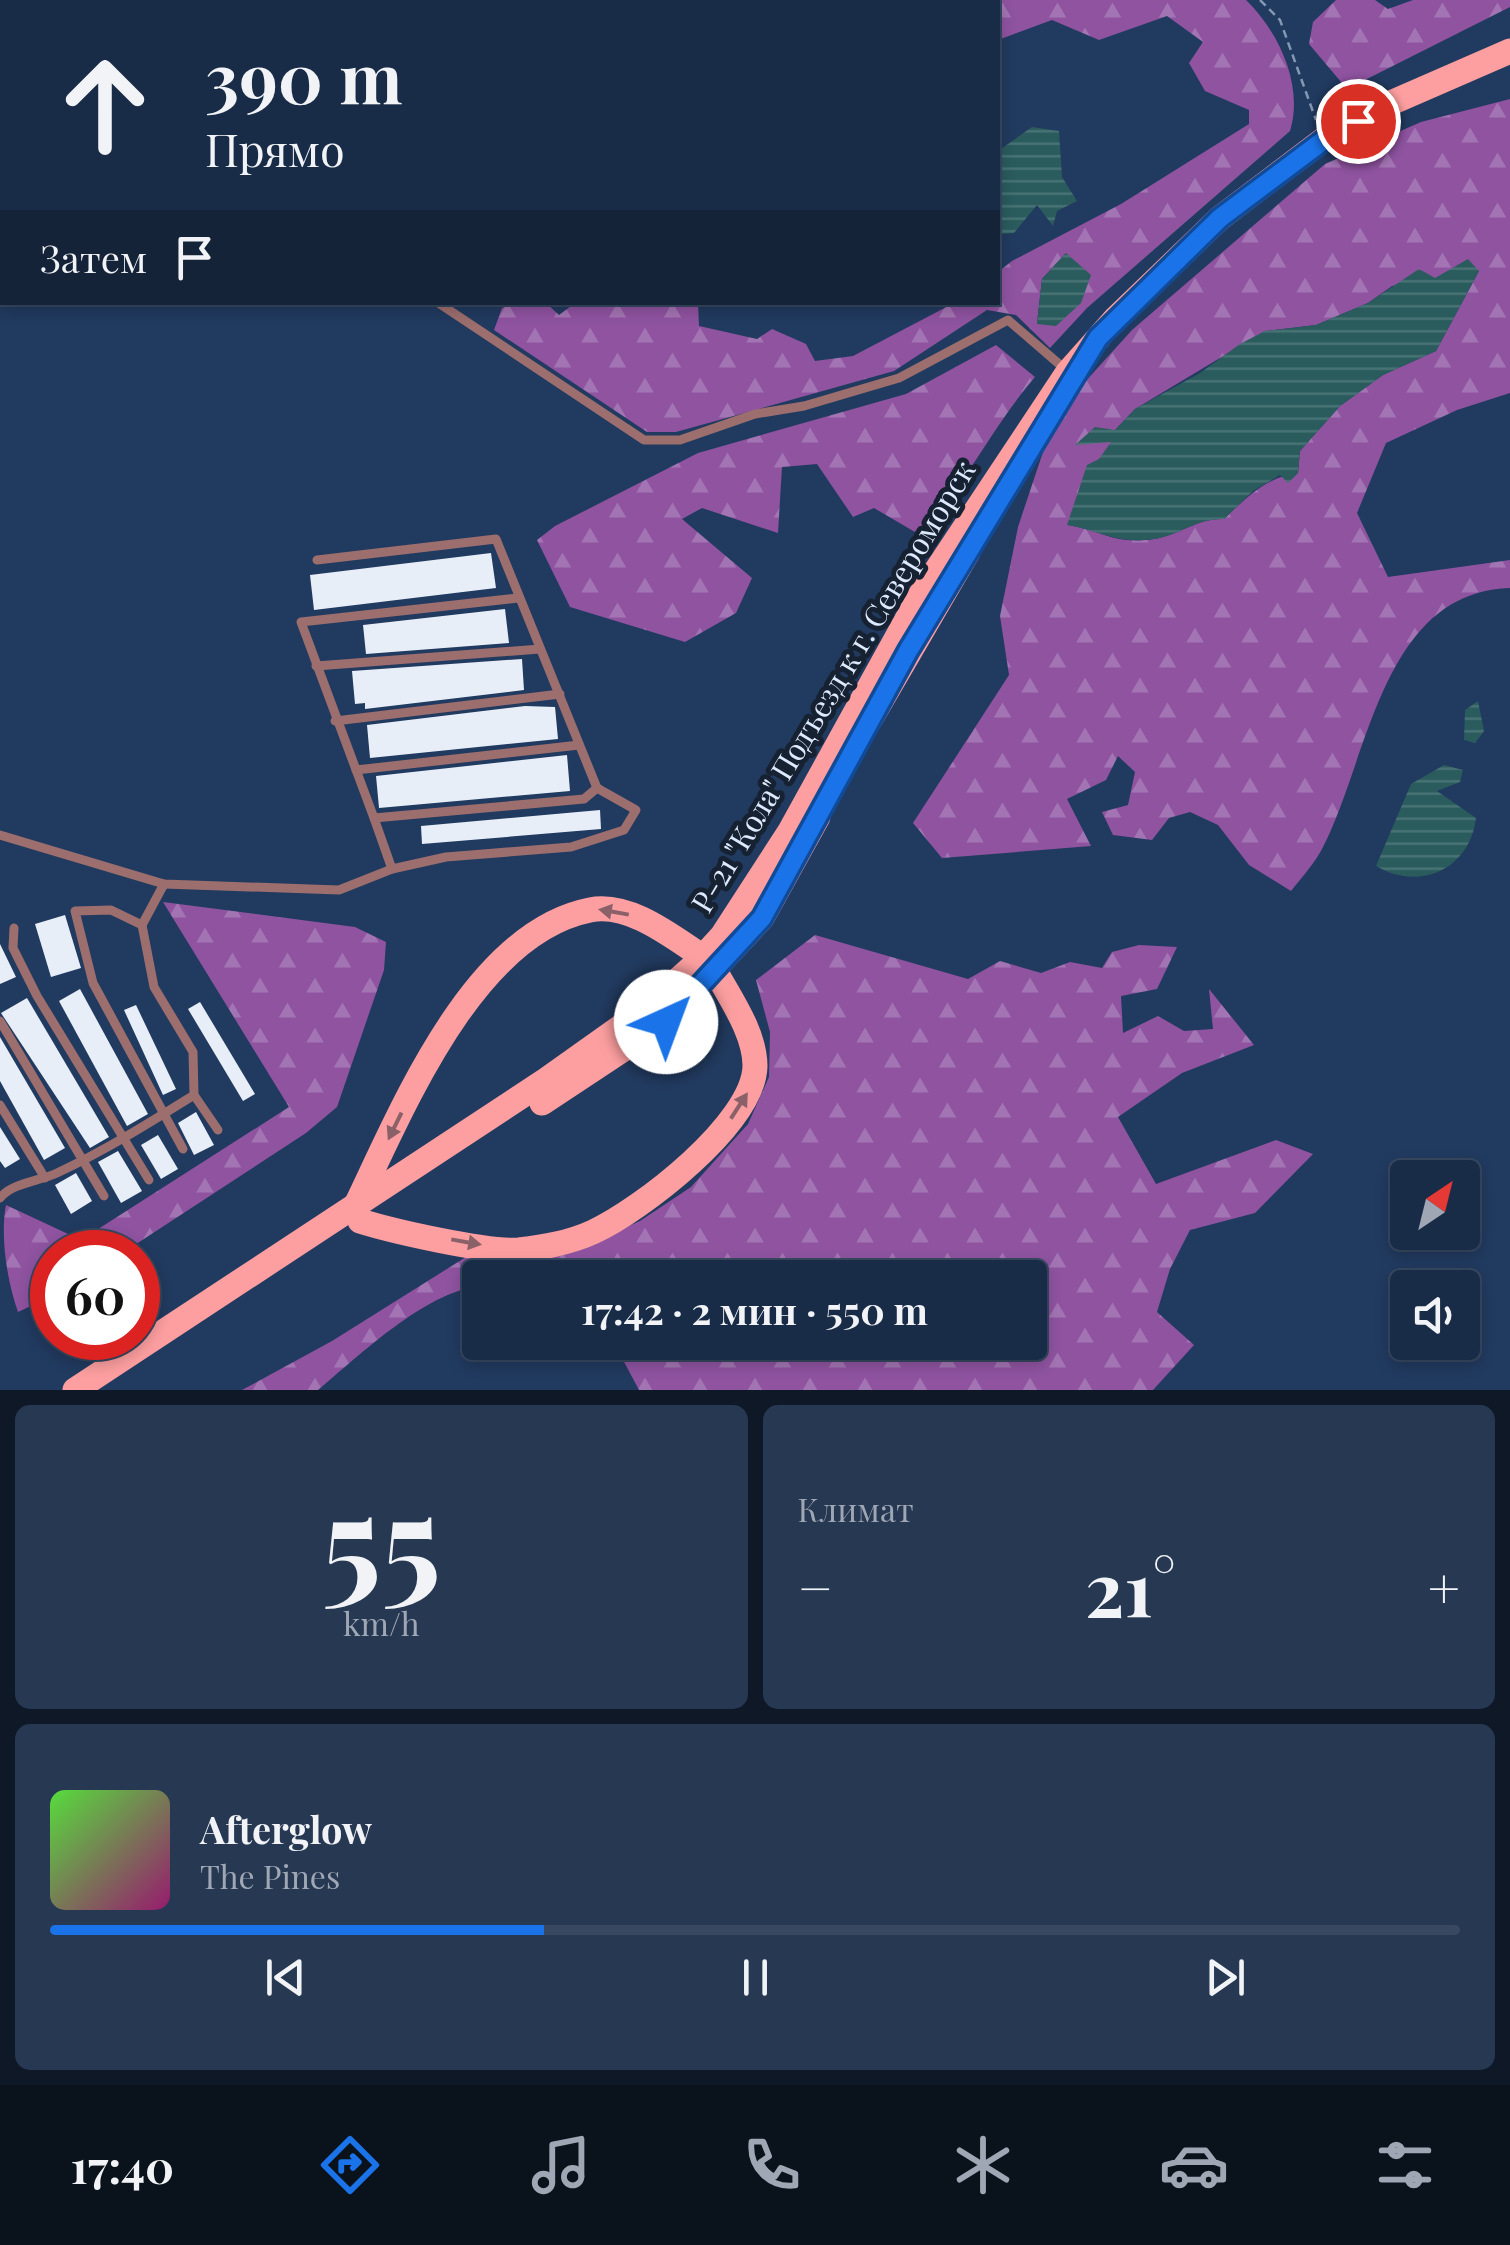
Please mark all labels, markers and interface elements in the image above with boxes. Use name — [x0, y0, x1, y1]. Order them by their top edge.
text: 390 m — [205, 28, 403, 122]
icon: ahead — [40, 40, 170, 170]
pin — [1316, 79, 1401, 164]
icon: arrive — [1331, 94, 1386, 149]
text: Прямо — [205, 118, 345, 178]
icon: arrive — [167, 230, 222, 285]
text: Затем — [40, 232, 147, 283]
street label: Р-21 "Кола" Подъезд к г. Североморск — [681, 453, 983, 919]
one-way arrow — [598, 904, 629, 919]
position arrow — [614, 970, 718, 1074]
one-way arrow — [729, 1093, 747, 1120]
one-way arrow — [386, 1112, 403, 1141]
north arrow — [1390, 1160, 1480, 1250]
map controls — [1390, 1160, 1480, 1360]
speed limit sign: 60 — [30, 1230, 160, 1360]
one-way arrow — [450, 1235, 482, 1250]
button: sound — [1390, 1270, 1480, 1360]
text: 17:42 · 2 мин · 550 m — [581, 1284, 928, 1335]
text: 55 — [322, 1449, 441, 1623]
text: Климат — [798, 1487, 914, 1530]
text: 21° — [1085, 1536, 1176, 1636]
text: − — [798, 1549, 833, 1623]
text: + — [1428, 1549, 1460, 1623]
text: km/h — [343, 1601, 420, 1644]
text: Afterglow — [200, 1803, 372, 1854]
text: The Pines — [200, 1854, 340, 1897]
icon: previous — [258, 1950, 313, 2005]
icon: pause — [728, 1950, 783, 2005]
icon: next — [1198, 1950, 1253, 2005]
icon: directions — [315, 2130, 385, 2200]
icon: music — [526, 2130, 596, 2200]
icon: phone — [737, 2130, 807, 2200]
icon: climate — [948, 2130, 1018, 2200]
icon: car — [1159, 2130, 1229, 2200]
icon: filters — [1370, 2130, 1440, 2200]
text: 17:40 — [70, 2135, 174, 2195]

